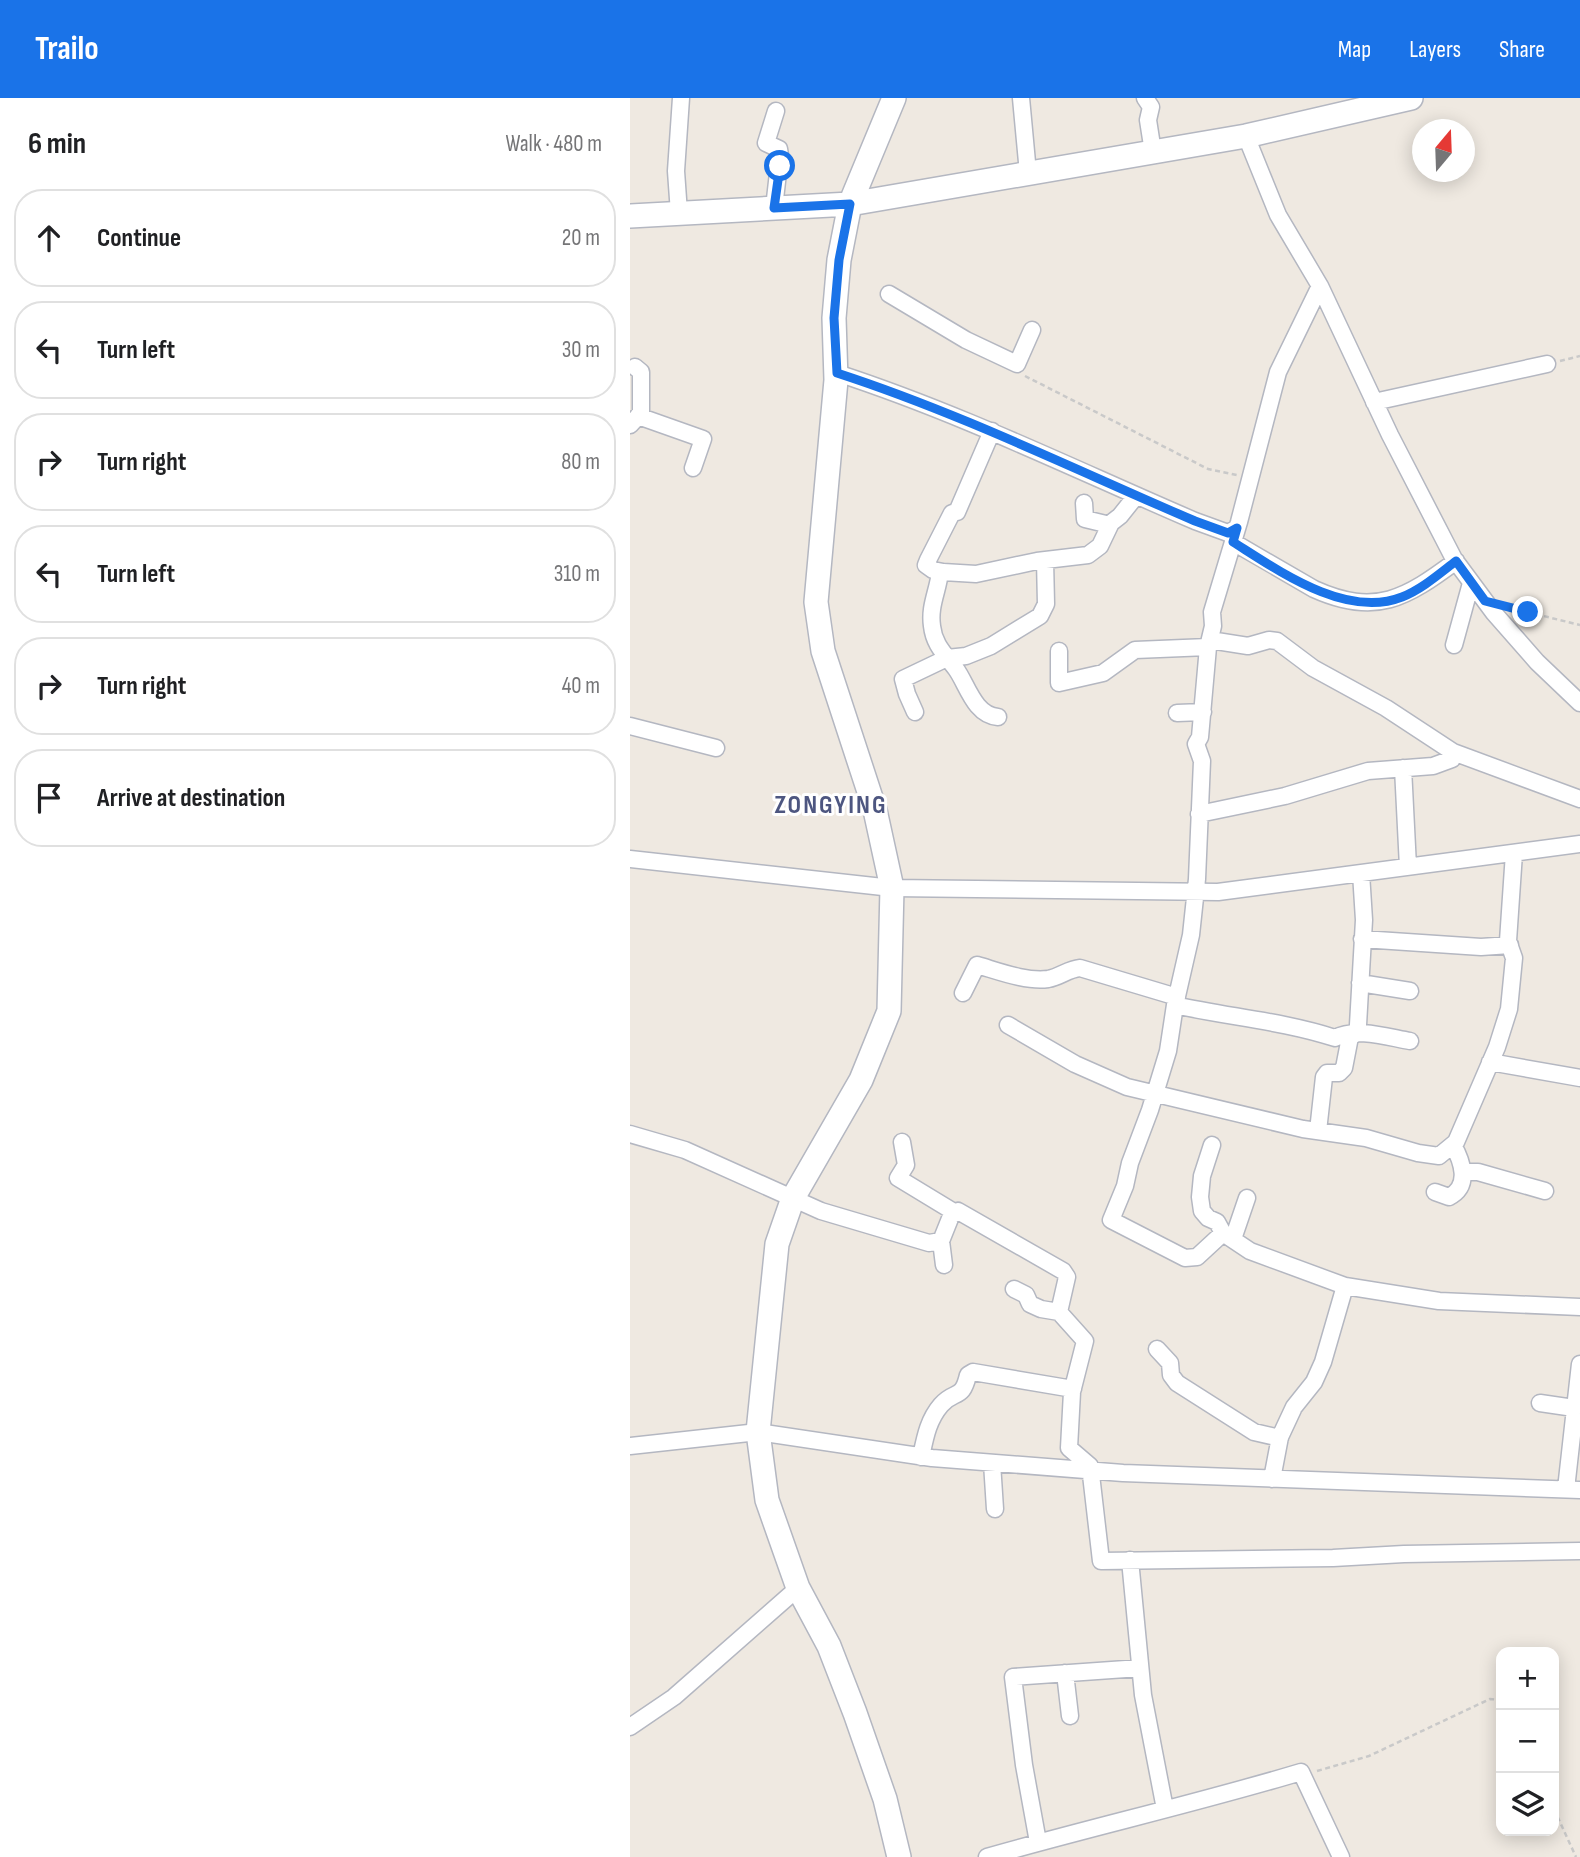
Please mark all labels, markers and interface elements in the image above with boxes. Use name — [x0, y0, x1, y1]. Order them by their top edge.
text: Trailo — [35, 29, 99, 69]
text: Map — [1338, 35, 1371, 64]
text: Layers — [1409, 35, 1461, 64]
text: Share — [1499, 35, 1545, 64]
north arrow — [1412, 119, 1475, 182]
text: 6 min — [28, 126, 86, 162]
text: Walk · 480 m — [505, 130, 602, 158]
route start — [764, 150, 795, 181]
icon: ahead — [30, 219, 68, 257]
text: Continue — [97, 223, 181, 254]
text: 20 m — [562, 224, 600, 252]
icon: left — [30, 331, 68, 369]
text: Turn left — [97, 335, 175, 366]
text: 30 m — [562, 336, 600, 364]
icon: right — [30, 443, 68, 481]
text: Turn right — [97, 447, 186, 478]
text: 80 m — [561, 448, 600, 476]
icon: left — [30, 555, 68, 593]
text: Turn left — [97, 559, 175, 590]
text: 310 m — [554, 560, 600, 588]
route end — [1512, 596, 1543, 627]
icon: right — [30, 667, 68, 705]
text: Turn right — [97, 671, 186, 702]
text: 40 m — [562, 672, 600, 700]
icon: arrive — [30, 779, 68, 817]
text: Arrive at destination — [97, 783, 285, 814]
district label: ZONGYING — [774, 790, 888, 821]
map controls — [1496, 1647, 1559, 1836]
button: + — [1496, 1647, 1559, 1710]
button: − — [1496, 1710, 1559, 1773]
button: layers — [1496, 1773, 1559, 1836]

